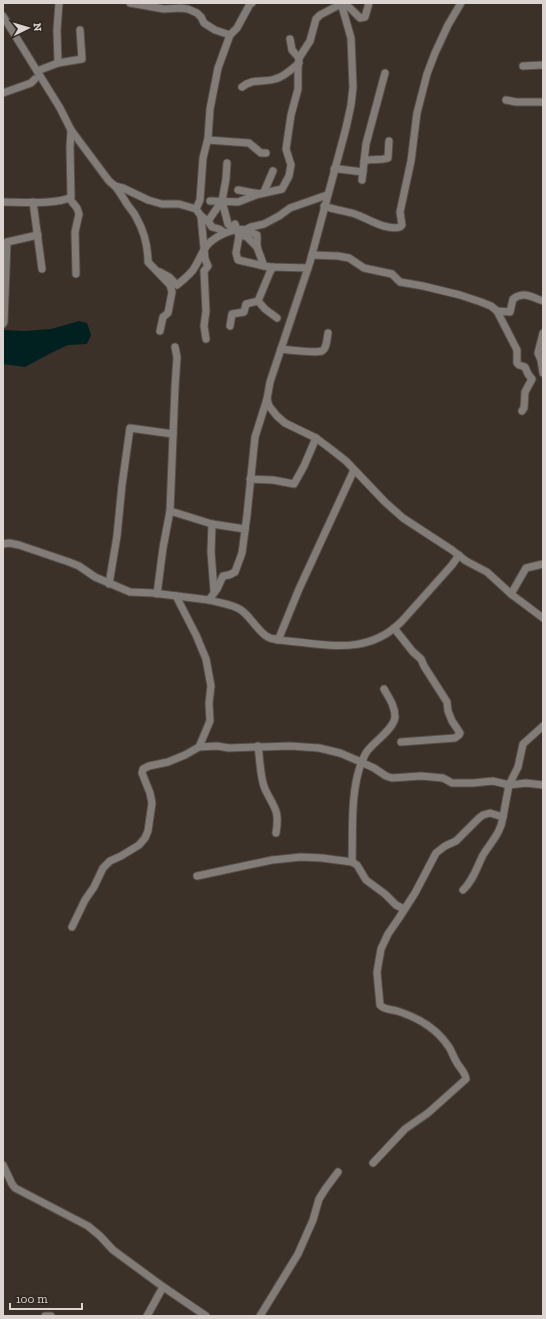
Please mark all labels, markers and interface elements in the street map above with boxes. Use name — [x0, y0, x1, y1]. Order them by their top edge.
north arrow — [8, 8, 48, 48]
text: N — [31, 22, 44, 33]
scale bar — [10, 1285, 82, 1311]
text: 100 m — [16, 1292, 48, 1306]

